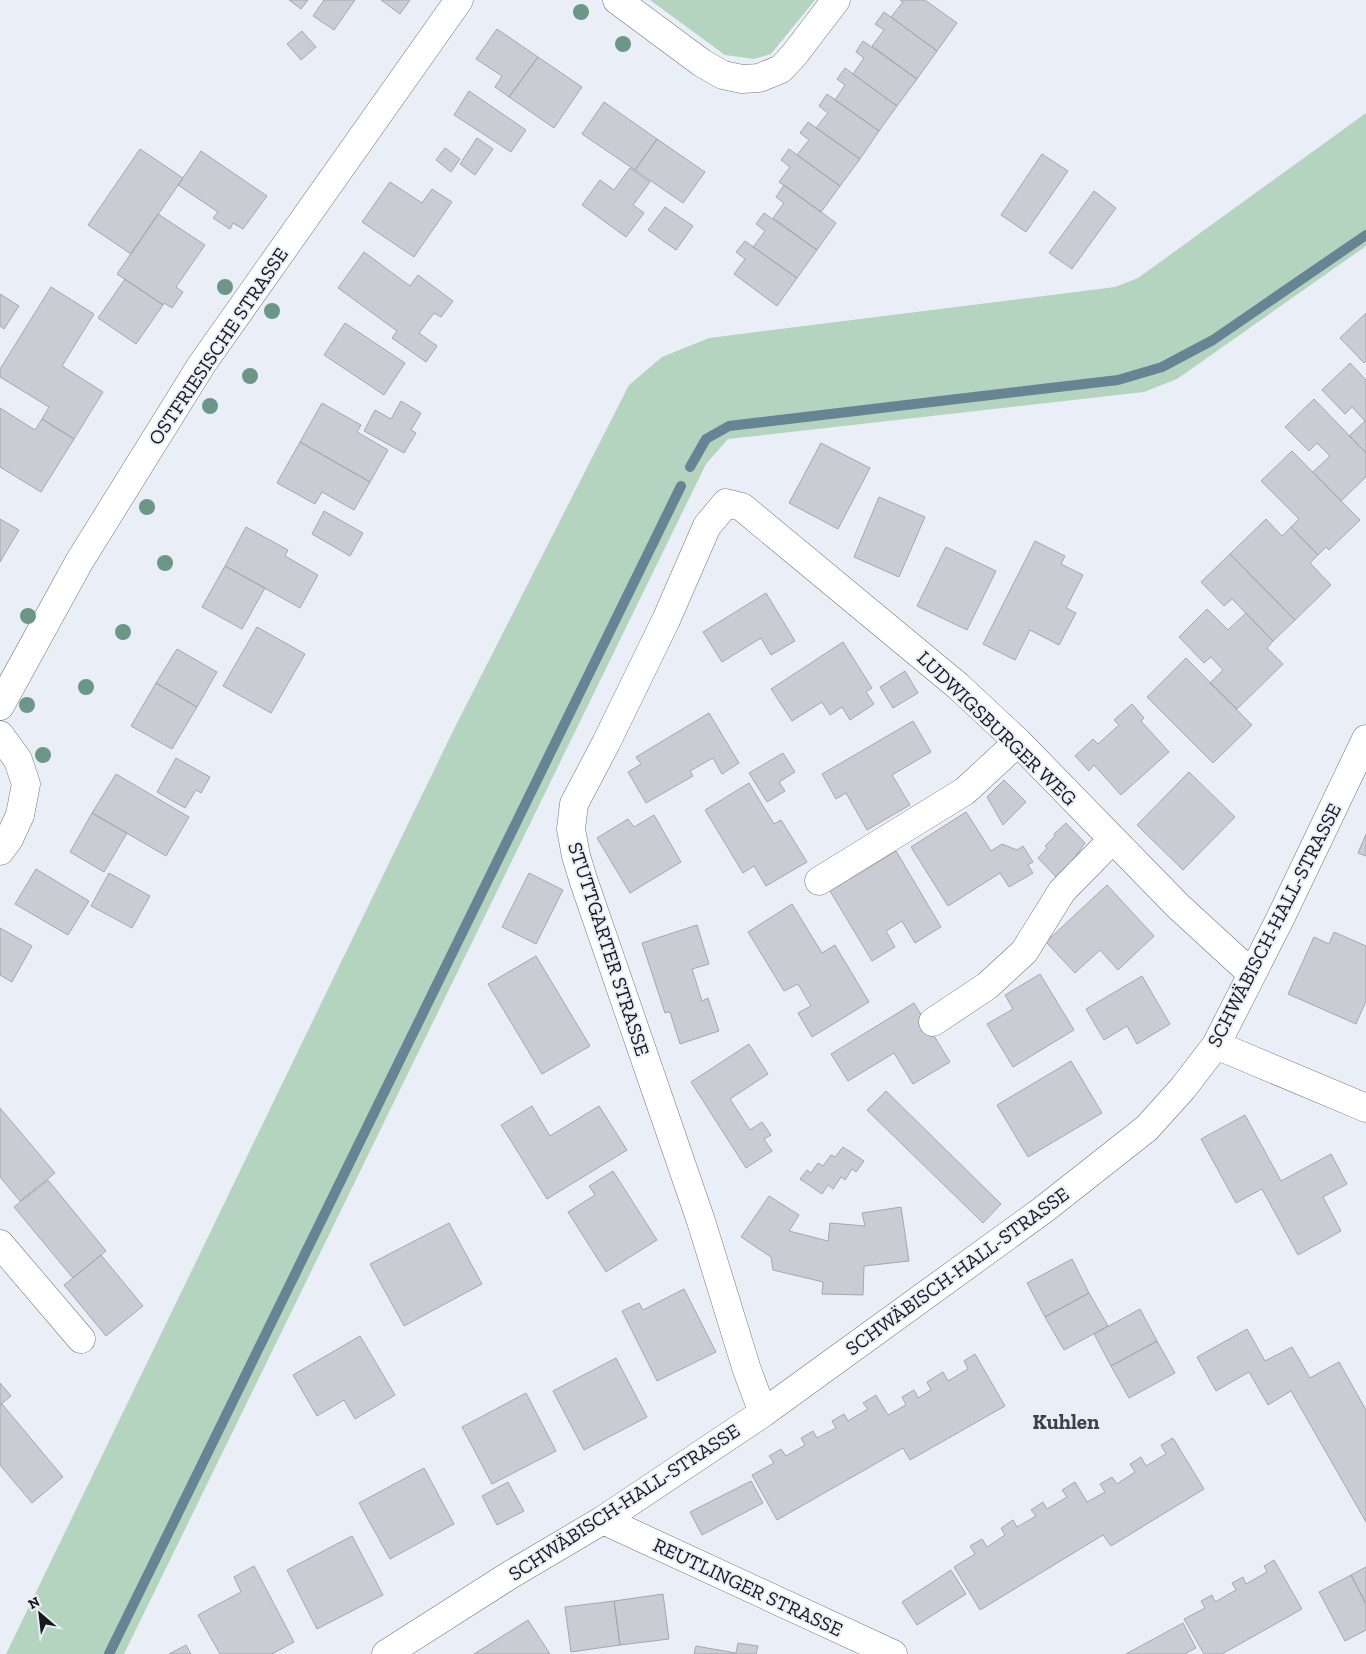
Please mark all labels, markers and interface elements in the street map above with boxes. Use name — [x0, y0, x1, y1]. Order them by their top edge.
street label: OSTFRIESISCHE STRASSE — [143, 243, 293, 449]
street label: LUDWIGSBURGER WEG — [912, 646, 1082, 811]
street label: SCHWÄBISCH-HALL-STRASSE — [1202, 799, 1346, 1051]
street label: STUTTGARTER STRASSE — [563, 839, 655, 1059]
street label: SCHWÄBISCH-HALL-STRASSE — [841, 1182, 1073, 1360]
district label: Kuhlen — [1033, 1409, 1100, 1434]
street label: SCHWÄBISCH-HALL-STRASSE — [504, 1418, 744, 1586]
street label: REUTLINGER STRASSE — [649, 1532, 847, 1642]
north arrow — [15, 1589, 65, 1639]
text: N — [25, 1593, 43, 1613]

